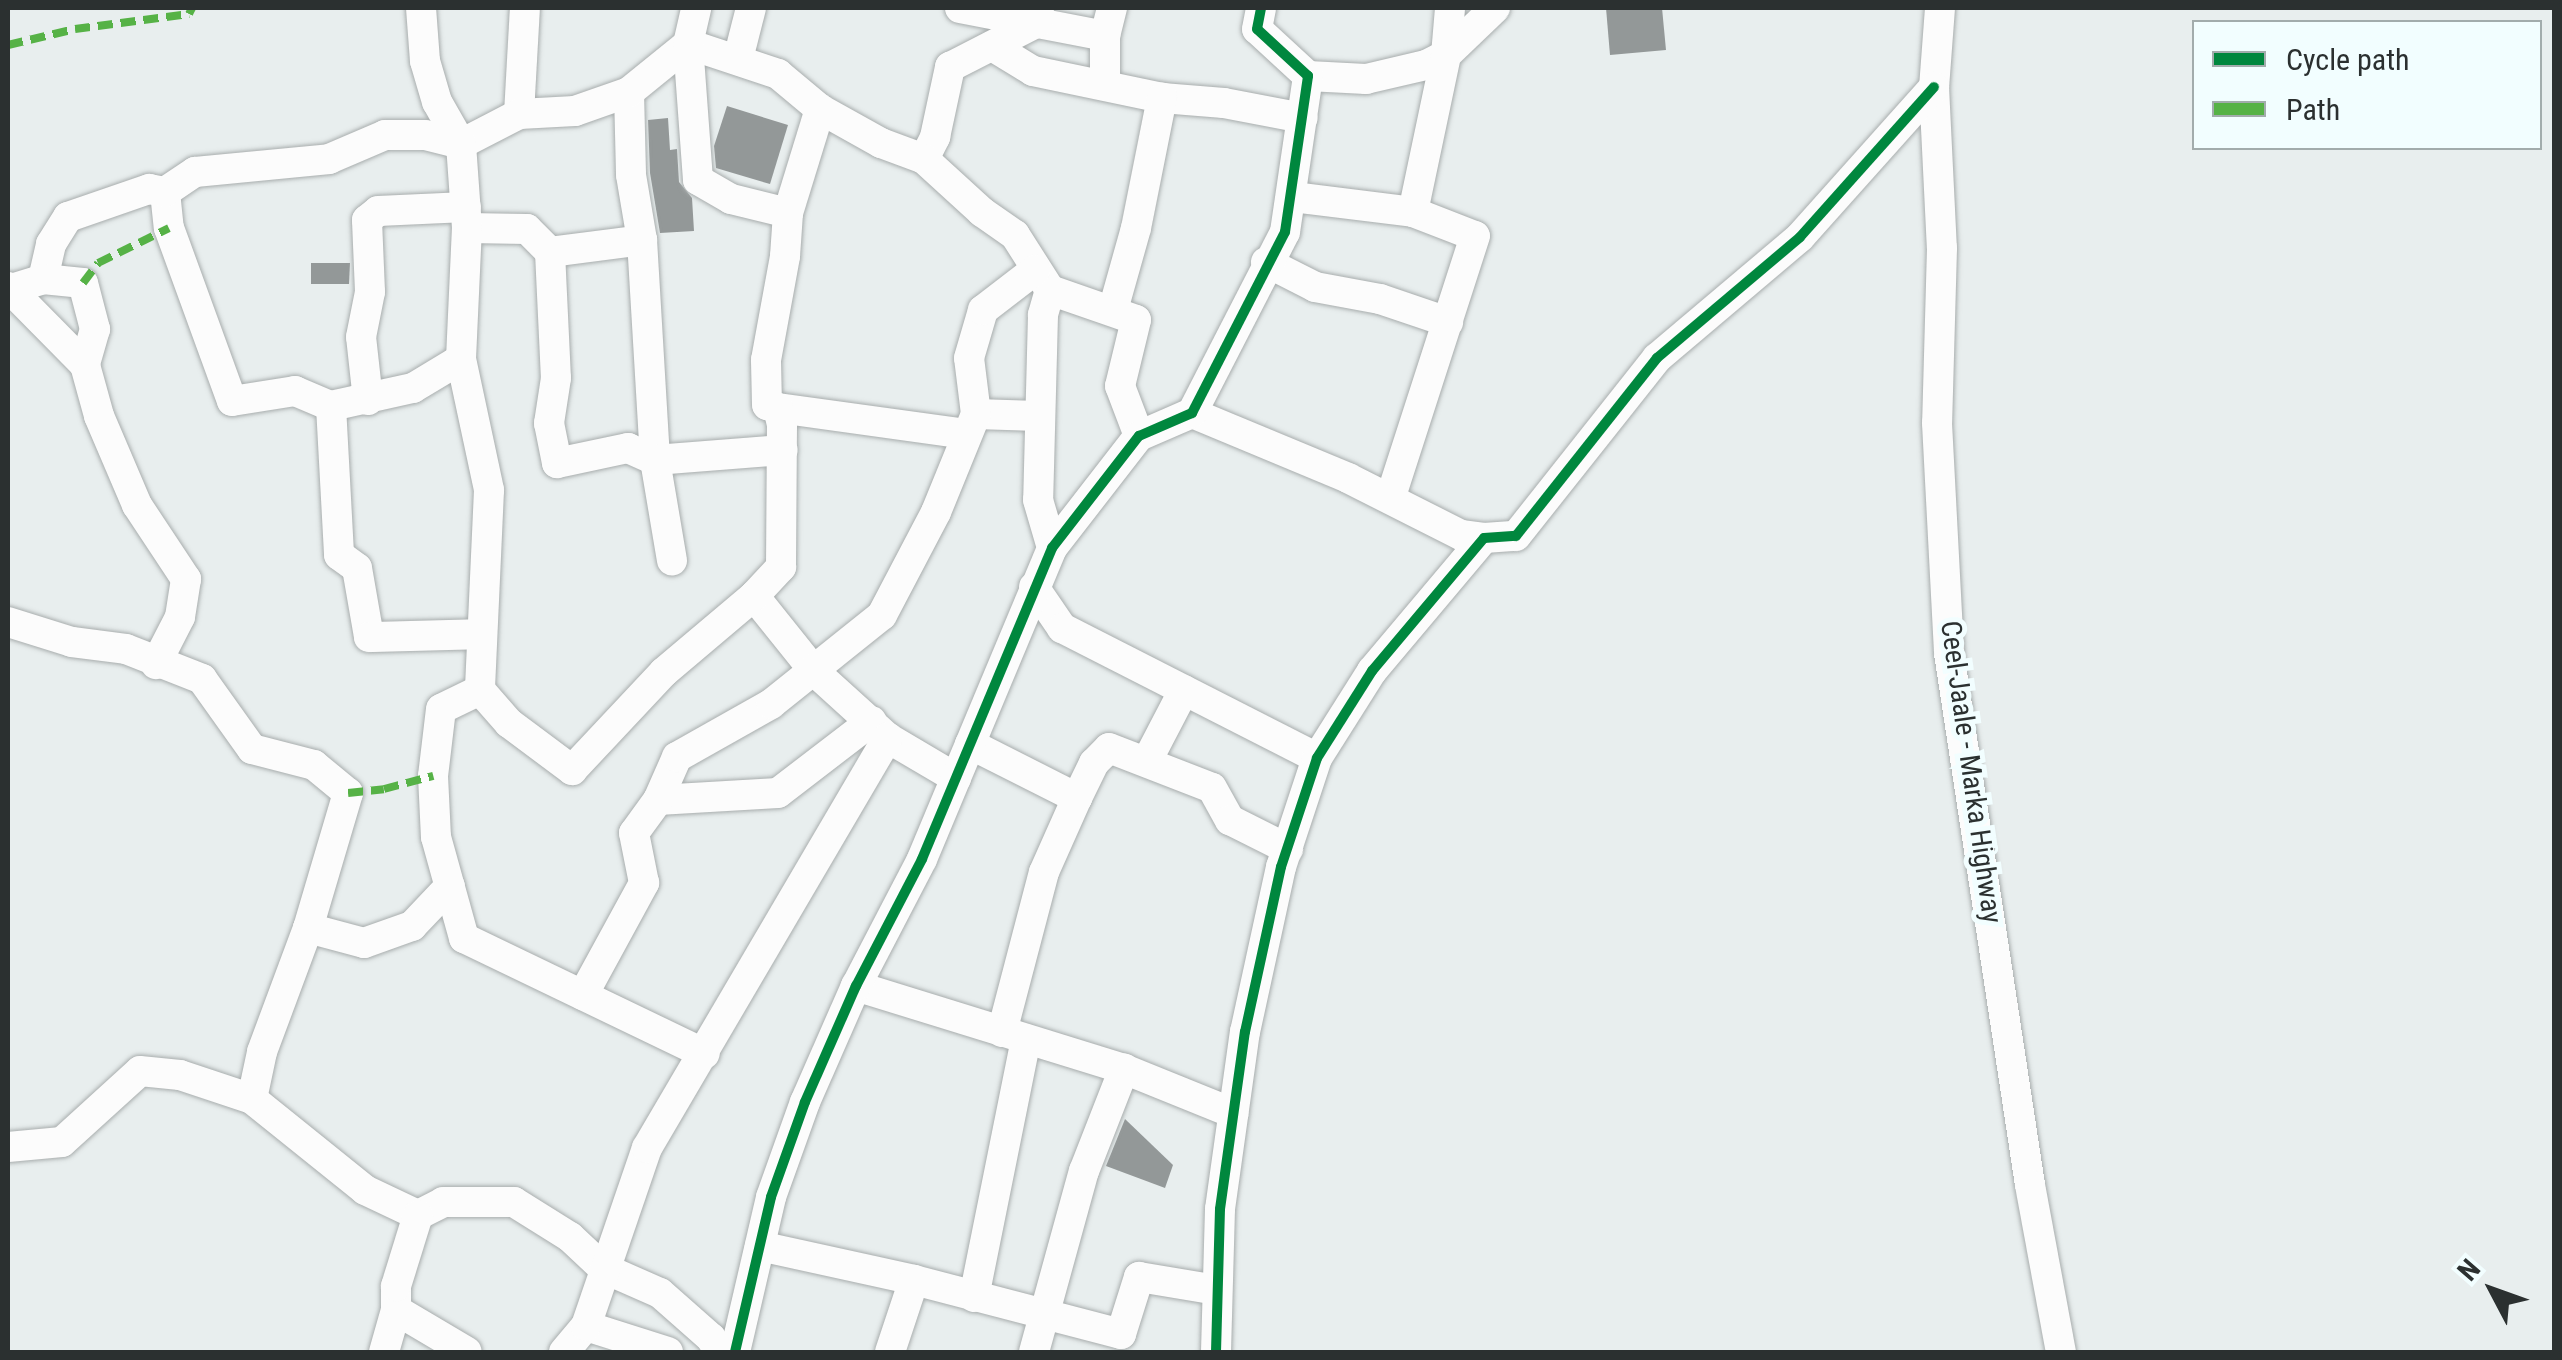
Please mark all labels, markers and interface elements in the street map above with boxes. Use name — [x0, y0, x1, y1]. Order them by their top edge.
legend — [2192, 20, 2542, 150]
text: Cycle path — [2286, 42, 2410, 77]
text: Path — [2286, 92, 2340, 127]
street label: Ceel-Jaale - Marka Highway — [1933, 619, 2009, 925]
north arrow — [2442, 1240, 2542, 1340]
text: N — [2451, 1253, 2487, 1287]

